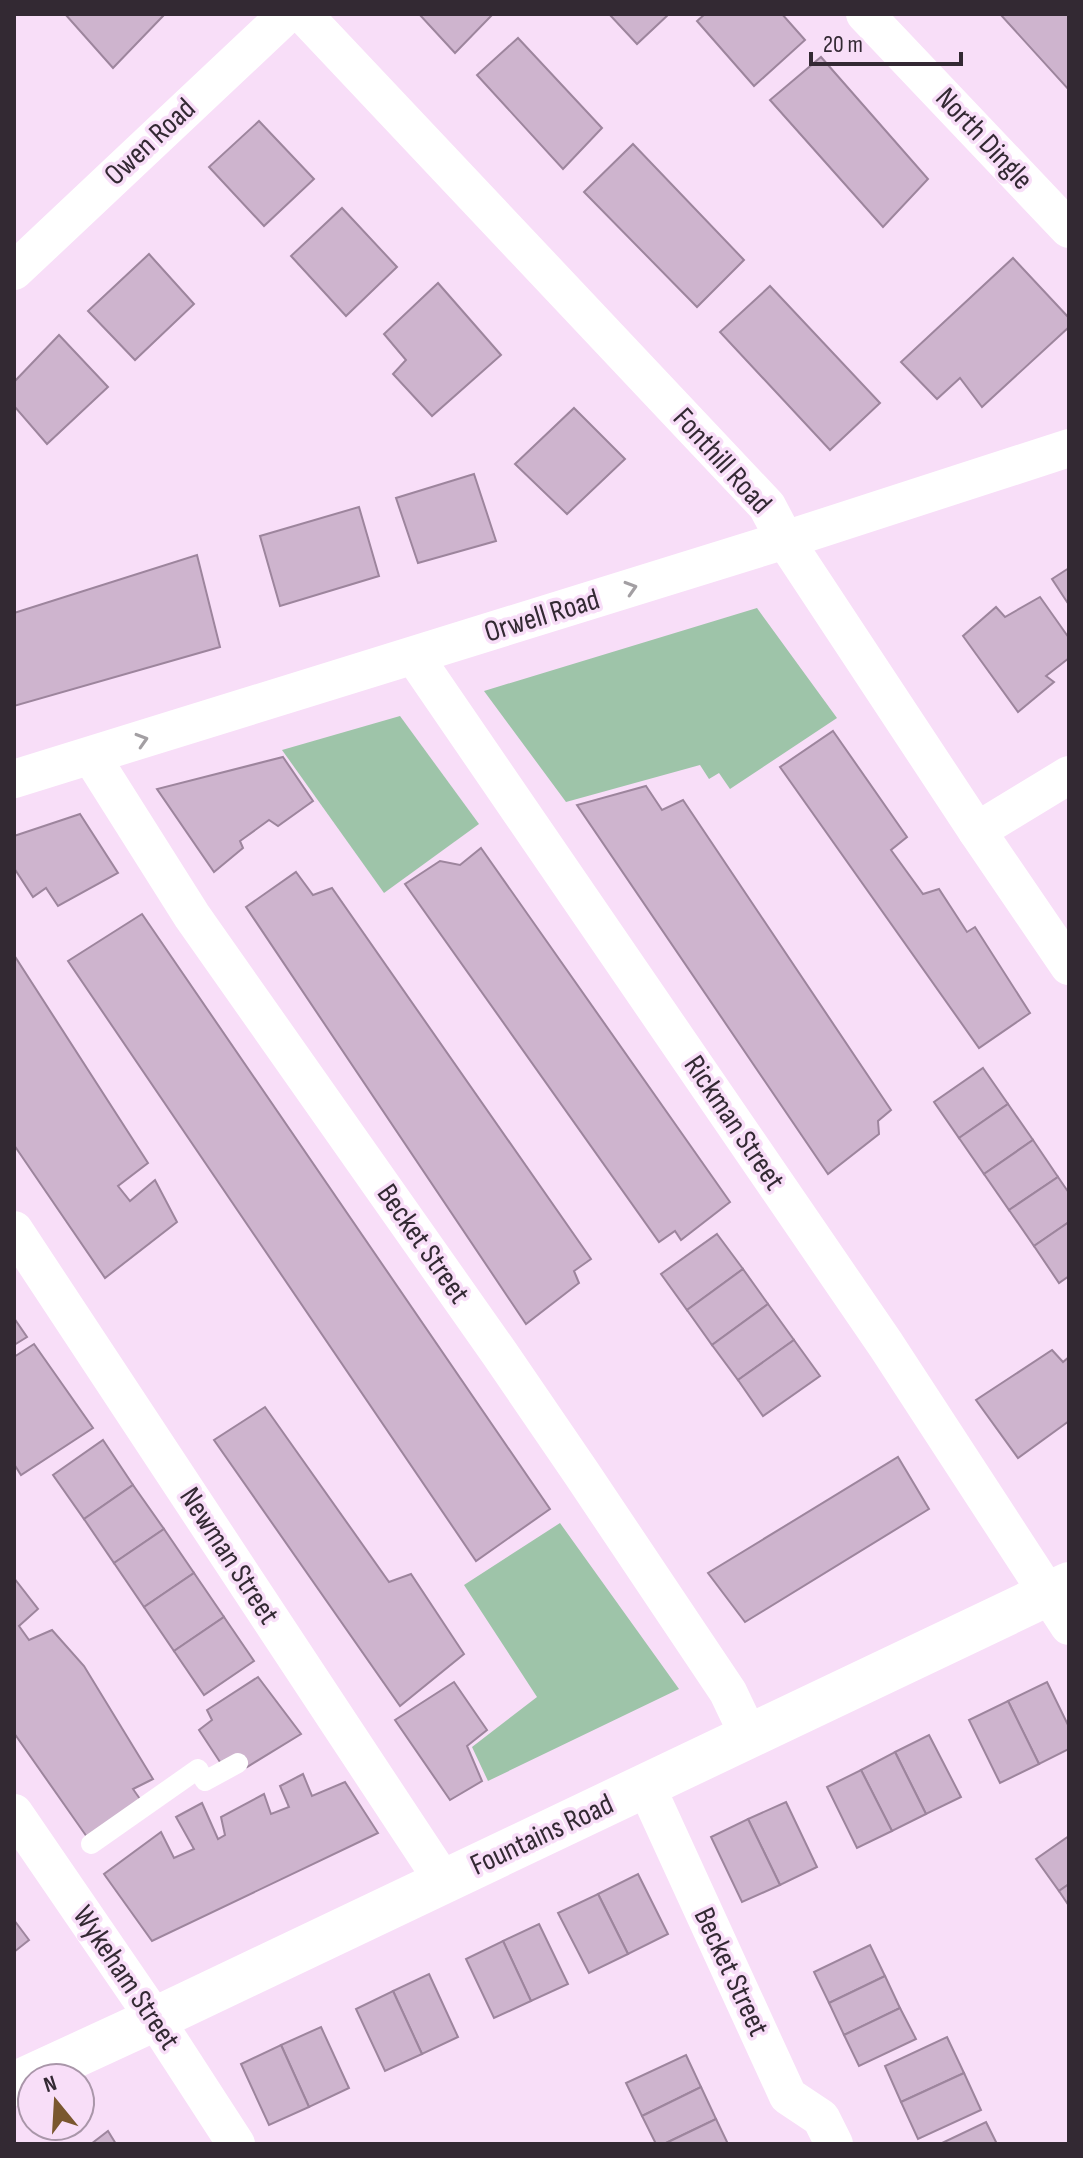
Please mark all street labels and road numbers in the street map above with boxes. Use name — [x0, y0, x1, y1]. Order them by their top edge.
street label: North Dingle — [928, 81, 1040, 197]
street label: Owen Road — [97, 91, 203, 193]
street label: Fonthill Road — [665, 401, 779, 521]
street label: Orwell Road — [480, 581, 604, 651]
street label: Rickman Street — [676, 1049, 792, 1197]
street label: Becket Street — [369, 1177, 477, 1311]
street label: Newman Street — [171, 1481, 287, 1631]
street label: Fountains Road — [465, 1786, 619, 1884]
street label: Wykeham Street — [65, 1899, 187, 2057]
street label: Becket Street — [686, 1902, 776, 2042]

